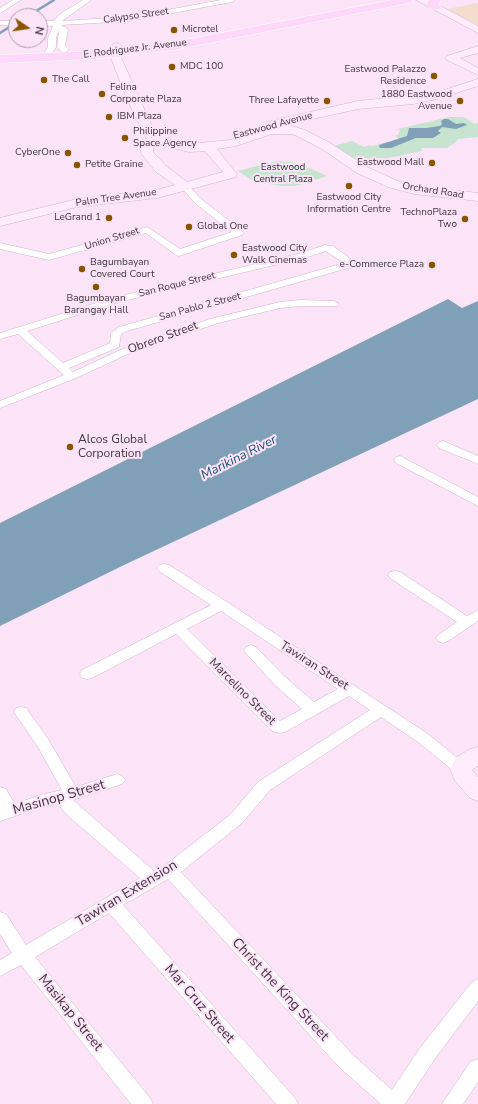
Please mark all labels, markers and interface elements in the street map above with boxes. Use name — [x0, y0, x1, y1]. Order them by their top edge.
street label: Calypso Street — [103, 5, 169, 27]
north arrow — [8, 8, 48, 48]
place label: Microtel — [182, 24, 218, 36]
text: N — [31, 25, 47, 36]
marker: Microtel — [169, 25, 179, 35]
street label: E. Rodriguez Jr. Avenue — [83, 37, 187, 61]
place label: MDC 100 — [180, 61, 223, 73]
marker: MDC 100 — [167, 62, 177, 72]
place label: Eastwood Palazzo Residence — [344, 64, 426, 88]
marker: Eastwood Palazzo Residence — [429, 71, 439, 81]
place label: The Call — [52, 74, 89, 86]
marker: The Call — [39, 75, 49, 85]
place label: Felina Corporate Plaza — [110, 82, 182, 106]
marker: Felina Corporate Plaza — [97, 89, 107, 99]
place label: 1880 Eastwood Avenue — [381, 89, 452, 112]
place label: Three Lafayette — [249, 95, 319, 107]
marker: Three Lafayette — [322, 96, 332, 106]
marker: 1880 Eastwood Avenue — [455, 96, 465, 106]
street label: Eastwood Avenue — [232, 110, 314, 142]
place label: IBM Plaza — [117, 111, 162, 123]
marker: IBM Plaza — [104, 112, 114, 122]
place label: Philippine Space Agency — [133, 126, 197, 150]
marker: Philippine Space Agency — [120, 133, 130, 143]
place label: CyberOne — [15, 147, 60, 159]
marker: CyberOne — [63, 148, 73, 158]
place label: Eastwood Mall — [357, 157, 424, 169]
marker: Eastwood Mall — [427, 158, 437, 168]
place label: Petite Graine — [85, 159, 143, 171]
marker: Petite Graine — [72, 160, 82, 170]
park label: Eastwood Central Plaza — [253, 162, 313, 186]
street label: Orchard Road — [401, 180, 465, 202]
marker: Eastwood City Information Centre — [344, 181, 354, 191]
street label: Palm Tree Avenue — [75, 186, 157, 210]
place label: Eastwood City Information Centre — [307, 192, 391, 216]
place label: TechnoPlaza Two — [400, 207, 457, 230]
place label: LeGrand 1 — [54, 212, 101, 224]
marker: LeGrand 1 — [104, 213, 114, 223]
marker: TechnoPlaza Two — [460, 214, 470, 224]
place label: Global One — [197, 221, 248, 233]
marker: Global One — [184, 222, 194, 232]
street label: Union Street — [83, 225, 141, 253]
place label: Eastwood City Walk Cinemas — [242, 243, 307, 266]
marker: Eastwood City Walk Cinemas — [229, 250, 239, 260]
place label: Bagumbayan Covered Court — [90, 257, 154, 280]
place label: e-Commerce Plaza — [340, 259, 424, 271]
marker: e-Commerce Plaza — [427, 260, 437, 270]
marker: Bagumbayan Covered Court — [77, 264, 87, 274]
street label: San Roque Street — [137, 270, 217, 300]
marker: Bagumbayan Barangay Hall — [91, 282, 101, 292]
street label: San Pablo 2 Street — [158, 290, 242, 324]
place label: Bagumbayan Barangay Hall — [64, 293, 128, 316]
street label: Obrero Street — [126, 319, 200, 357]
water label: Marikina River — [199, 432, 279, 484]
place label: Alcos Global Corporation — [78, 433, 147, 461]
marker: Alcos Global Corporation — [65, 442, 75, 452]
street label: Tawiran Street — [277, 639, 351, 693]
street label: Marcelino Street — [206, 656, 278, 728]
street label: Masinop Street — [11, 777, 107, 819]
street label: Tawiran Extension — [73, 857, 181, 931]
street label: Christ the King Street — [228, 935, 332, 1045]
street label: Mar Cruz Street — [160, 961, 238, 1047]
street label: Masikap Street — [34, 971, 106, 1055]

